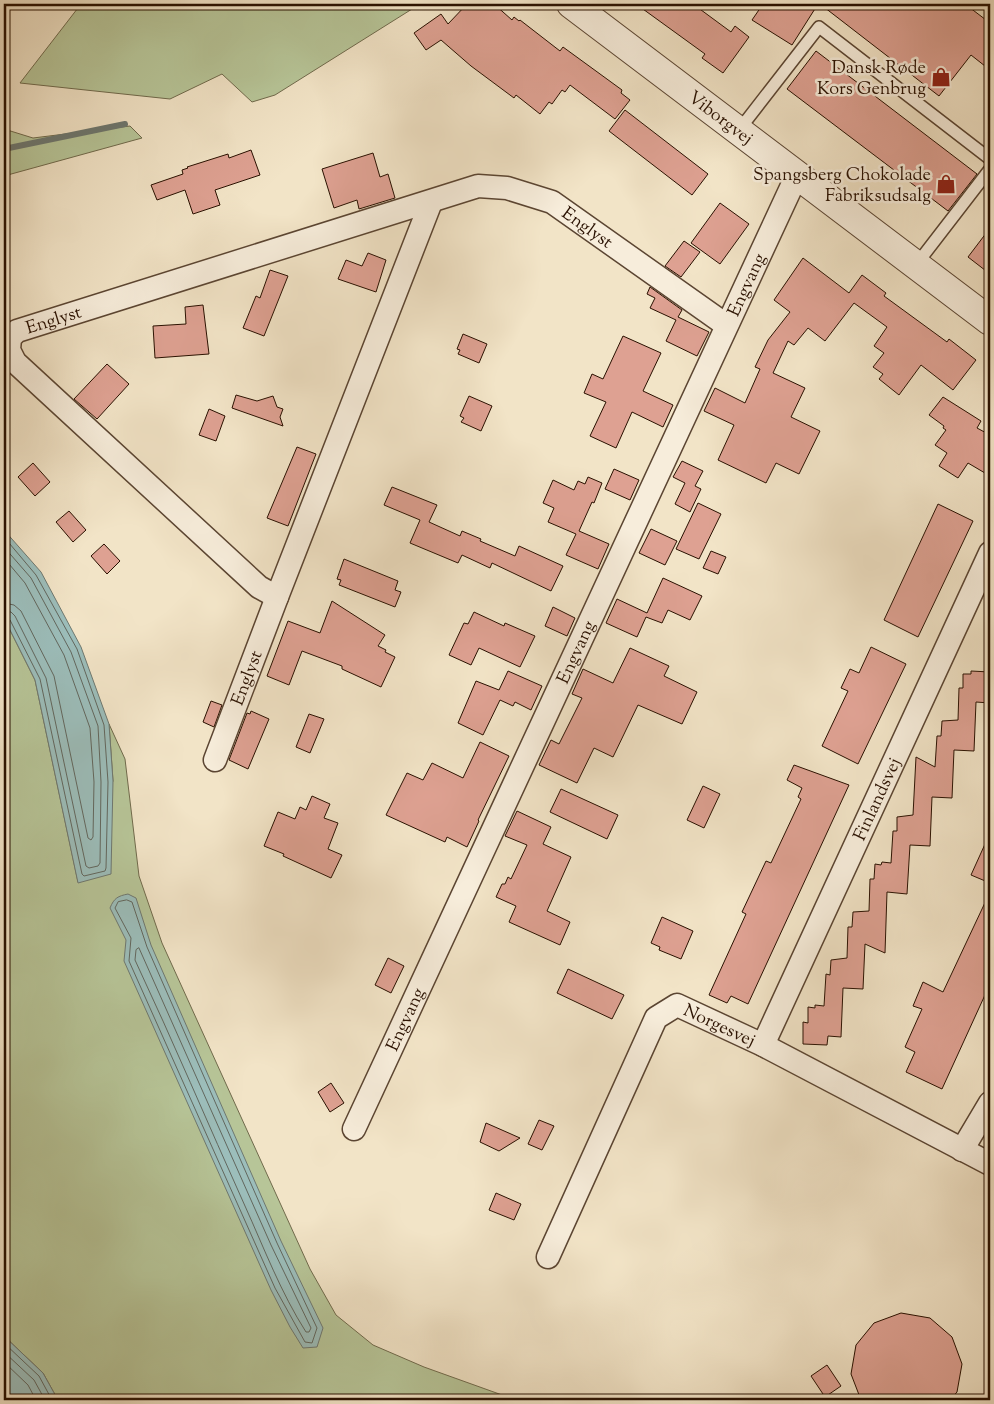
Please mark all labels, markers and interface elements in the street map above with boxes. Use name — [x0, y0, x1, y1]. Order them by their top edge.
place label: Dansk Røde Kors Genbrug — [817, 56, 926, 103]
shop icon: Dansk Røde Kors Genbrug — [930, 66, 952, 88]
street label: Viborgvej — [682, 86, 758, 152]
place label: Spangsberg Chokolade Fabriksudsalg — [753, 163, 931, 210]
shop icon: Spangsberg Chokolade Fabriksudsalg — [935, 173, 957, 195]
street label: Englyst — [556, 202, 617, 256]
street label: Engvang — [722, 249, 774, 321]
street label: Englyst — [23, 300, 85, 342]
street label: Engvang — [551, 617, 603, 689]
street label: Englyst — [226, 647, 270, 710]
street label: Finlandsvej — [848, 754, 909, 845]
street label: Engvang — [381, 984, 433, 1056]
street label: Norgesvej — [678, 999, 759, 1055]

